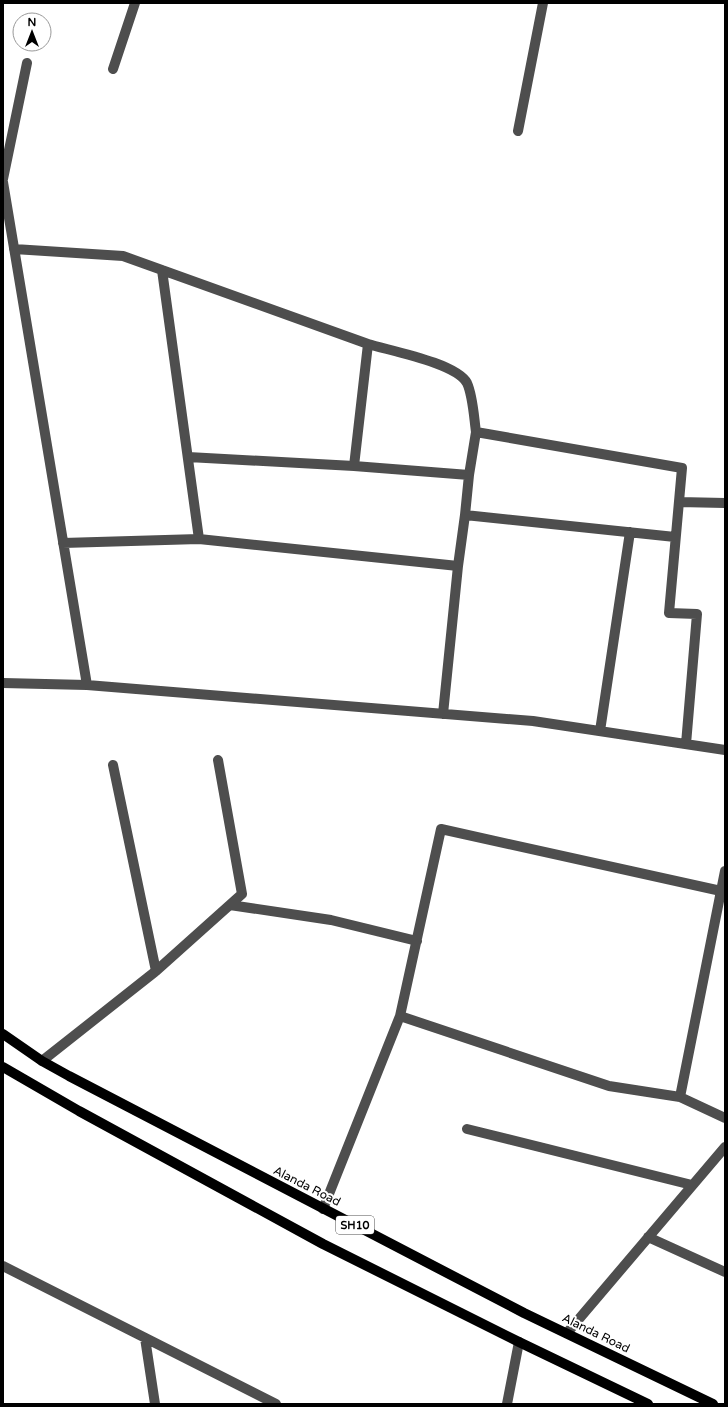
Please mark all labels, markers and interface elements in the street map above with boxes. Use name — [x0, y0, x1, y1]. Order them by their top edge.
north arrow — [12, 12, 52, 52]
text: N — [28, 16, 36, 29]
street label: Alanda Road — [271, 1163, 343, 1209]
road number: SH10 — [336, 1216, 374, 1234]
street label: Alanda Road — [560, 1311, 632, 1355]

